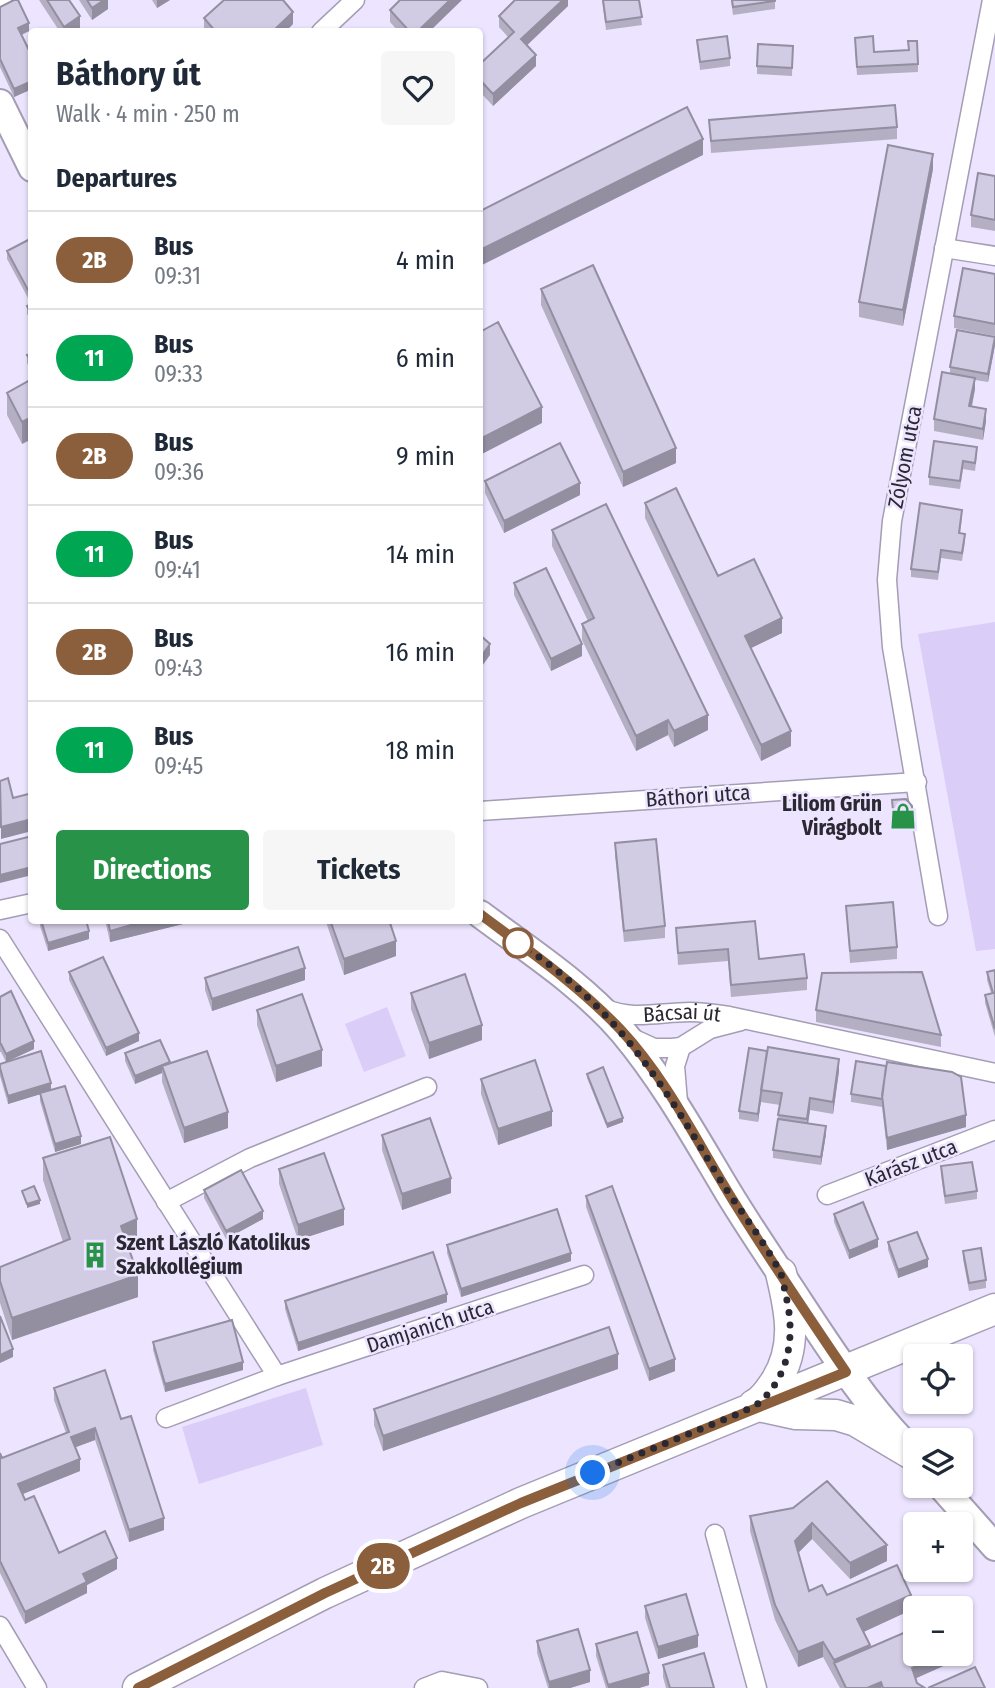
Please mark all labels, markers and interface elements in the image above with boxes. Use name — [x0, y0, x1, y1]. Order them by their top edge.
button: heart — [381, 51, 455, 125]
text: Báthory út — [56, 54, 201, 94]
text: Walk · 4 min · 250 m — [56, 100, 240, 128]
text: Departures — [56, 163, 177, 194]
text: Bus — [154, 231, 193, 262]
text: 4 min — [396, 245, 455, 276]
text: 2B — [82, 246, 107, 274]
text: 09:31 — [154, 262, 201, 290]
text: Bus — [154, 329, 193, 360]
text: 6 min — [396, 343, 455, 374]
text: 11 — [85, 344, 104, 372]
text: 09:33 — [154, 360, 203, 388]
street label: Zólyom utca — [882, 404, 928, 510]
text: Bus — [154, 427, 193, 458]
text: 9 min — [396, 441, 455, 472]
text: 2B — [82, 442, 107, 470]
text: 09:36 — [154, 458, 204, 486]
text: Bus — [154, 525, 193, 556]
text: 14 min — [386, 539, 455, 570]
text: 11 — [85, 540, 104, 568]
text: 09:41 — [154, 556, 201, 584]
text: Bus — [154, 623, 193, 654]
text: 16 min — [386, 637, 455, 668]
text: 2B — [82, 638, 107, 666]
text: 09:43 — [154, 654, 203, 682]
text: Bus — [154, 721, 193, 752]
text: 18 min — [386, 735, 455, 766]
text: 11 — [85, 736, 104, 764]
text: 09:45 — [154, 752, 203, 780]
street label: Báthori utca — [645, 779, 751, 813]
place label: Liliom Grün Virágbolt — [782, 791, 883, 841]
shop icon: Liliom Grün Virágbolt — [888, 801, 918, 831]
button: Directions — [56, 830, 249, 910]
button: Tickets — [263, 830, 455, 910]
unlabelled marker — [503, 928, 533, 958]
street label: Bácsai út — [642, 999, 723, 1028]
street label: Kárász utca — [861, 1134, 961, 1192]
place label: Szent László Katolikus Szakkollégium — [116, 1230, 310, 1280]
building icon: Szent László Katolikus Szakkollégium — [80, 1240, 110, 1270]
street label: Damjanich utca — [363, 1293, 497, 1359]
map controls — [903, 1344, 973, 1666]
button: locate — [903, 1344, 973, 1414]
button: layers — [903, 1428, 973, 1498]
your location — [575, 1455, 610, 1490]
button: + — [903, 1512, 973, 1582]
line badge: 2B — [352, 1543, 414, 1589]
text: 2B — [371, 1552, 395, 1580]
button: − — [903, 1596, 973, 1666]

